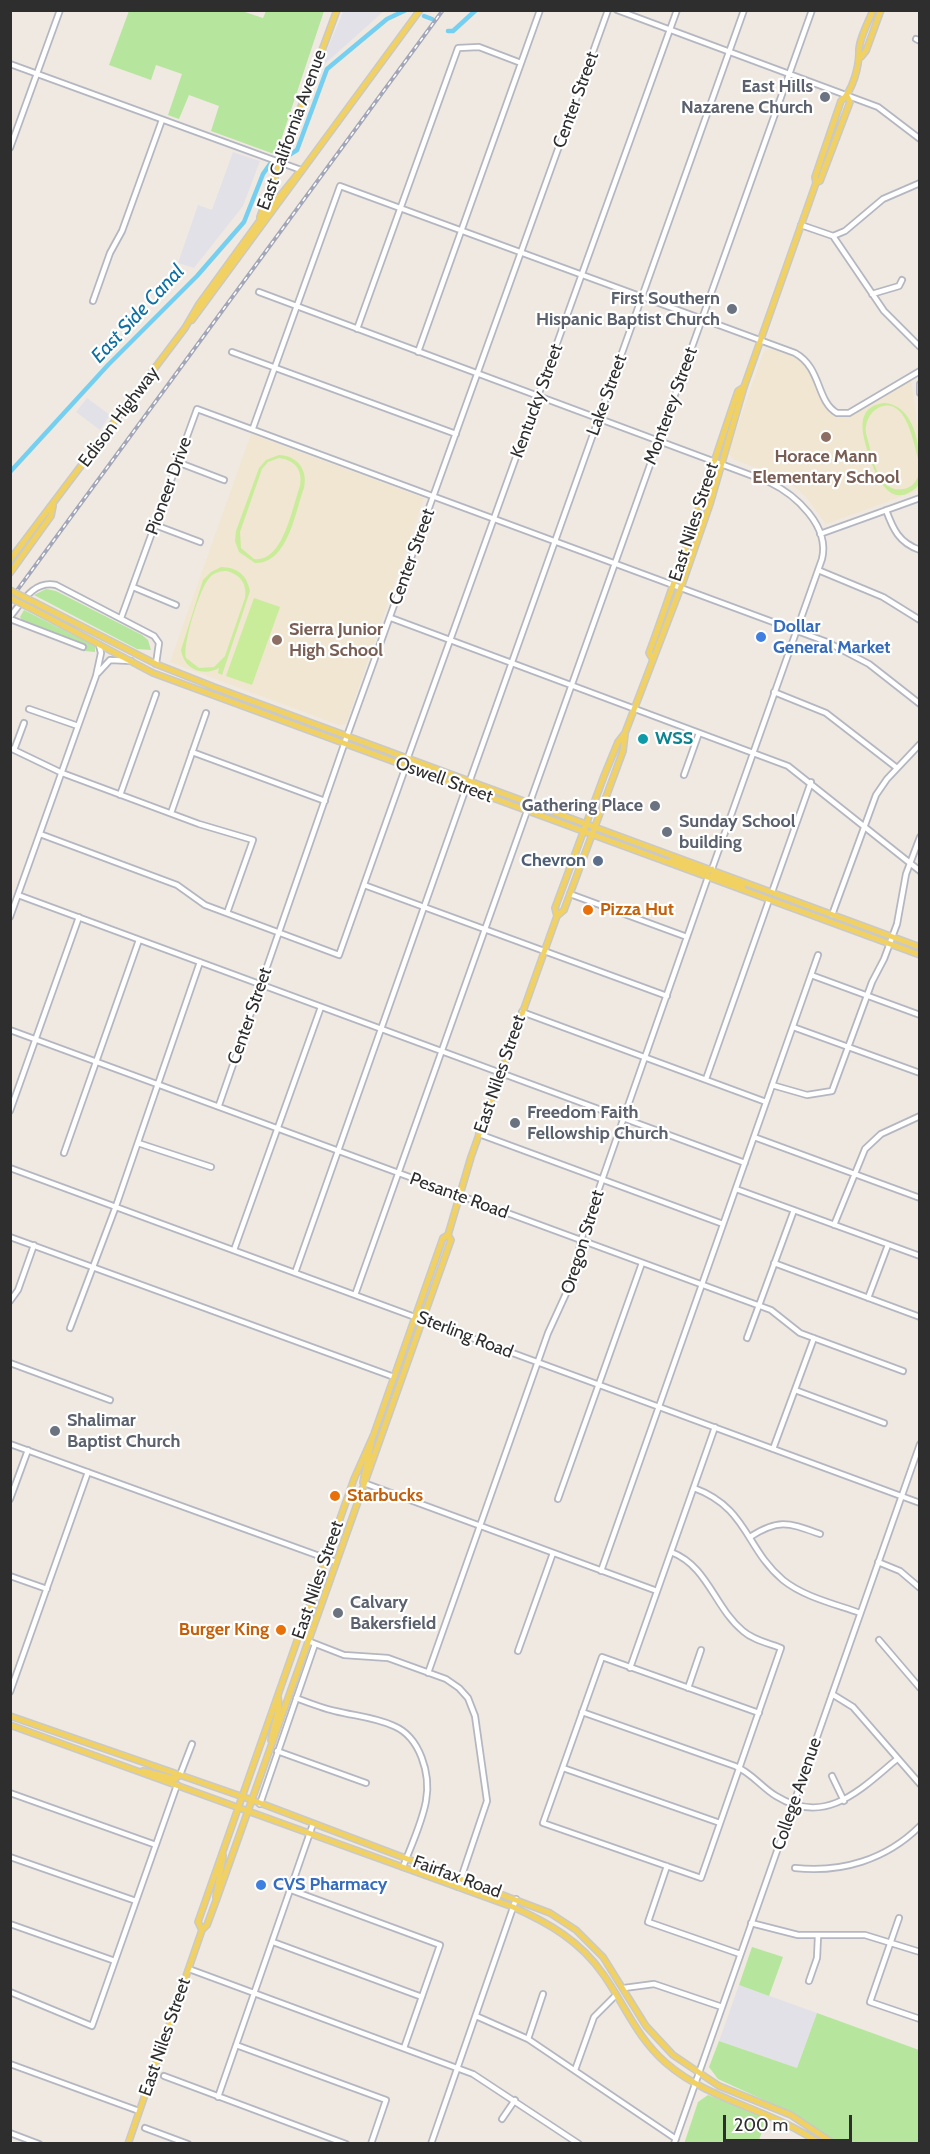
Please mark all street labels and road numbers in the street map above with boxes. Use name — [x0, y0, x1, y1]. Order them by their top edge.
street label: East California Avenue — [253, 47, 331, 213]
street label: Center Street — [549, 49, 603, 151]
street label: Kentucky Street — [506, 341, 568, 461]
street label: Monterey Street — [640, 344, 702, 468]
street label: Lake Street — [582, 351, 632, 439]
street label: Edison Highway — [74, 362, 164, 472]
street label: Pioneer Drive — [141, 434, 197, 538]
street label: East Niles Street — [665, 460, 723, 584]
street label: Center Street — [385, 506, 439, 608]
street label: Oswell Street — [392, 752, 496, 808]
street label: Center Street — [223, 965, 277, 1067]
street label: East Niles Street — [470, 1012, 530, 1136]
street label: Pesante Road — [407, 1168, 511, 1224]
street label: Oregon Street — [557, 1187, 609, 1297]
street label: Sterling Road — [414, 1307, 516, 1363]
street label: East Niles Street — [288, 1518, 348, 1642]
street label: College Avenue — [768, 1735, 826, 1853]
street label: Fairfax Road — [410, 1851, 504, 1903]
street label: East Niles Street — [135, 1975, 195, 2099]

